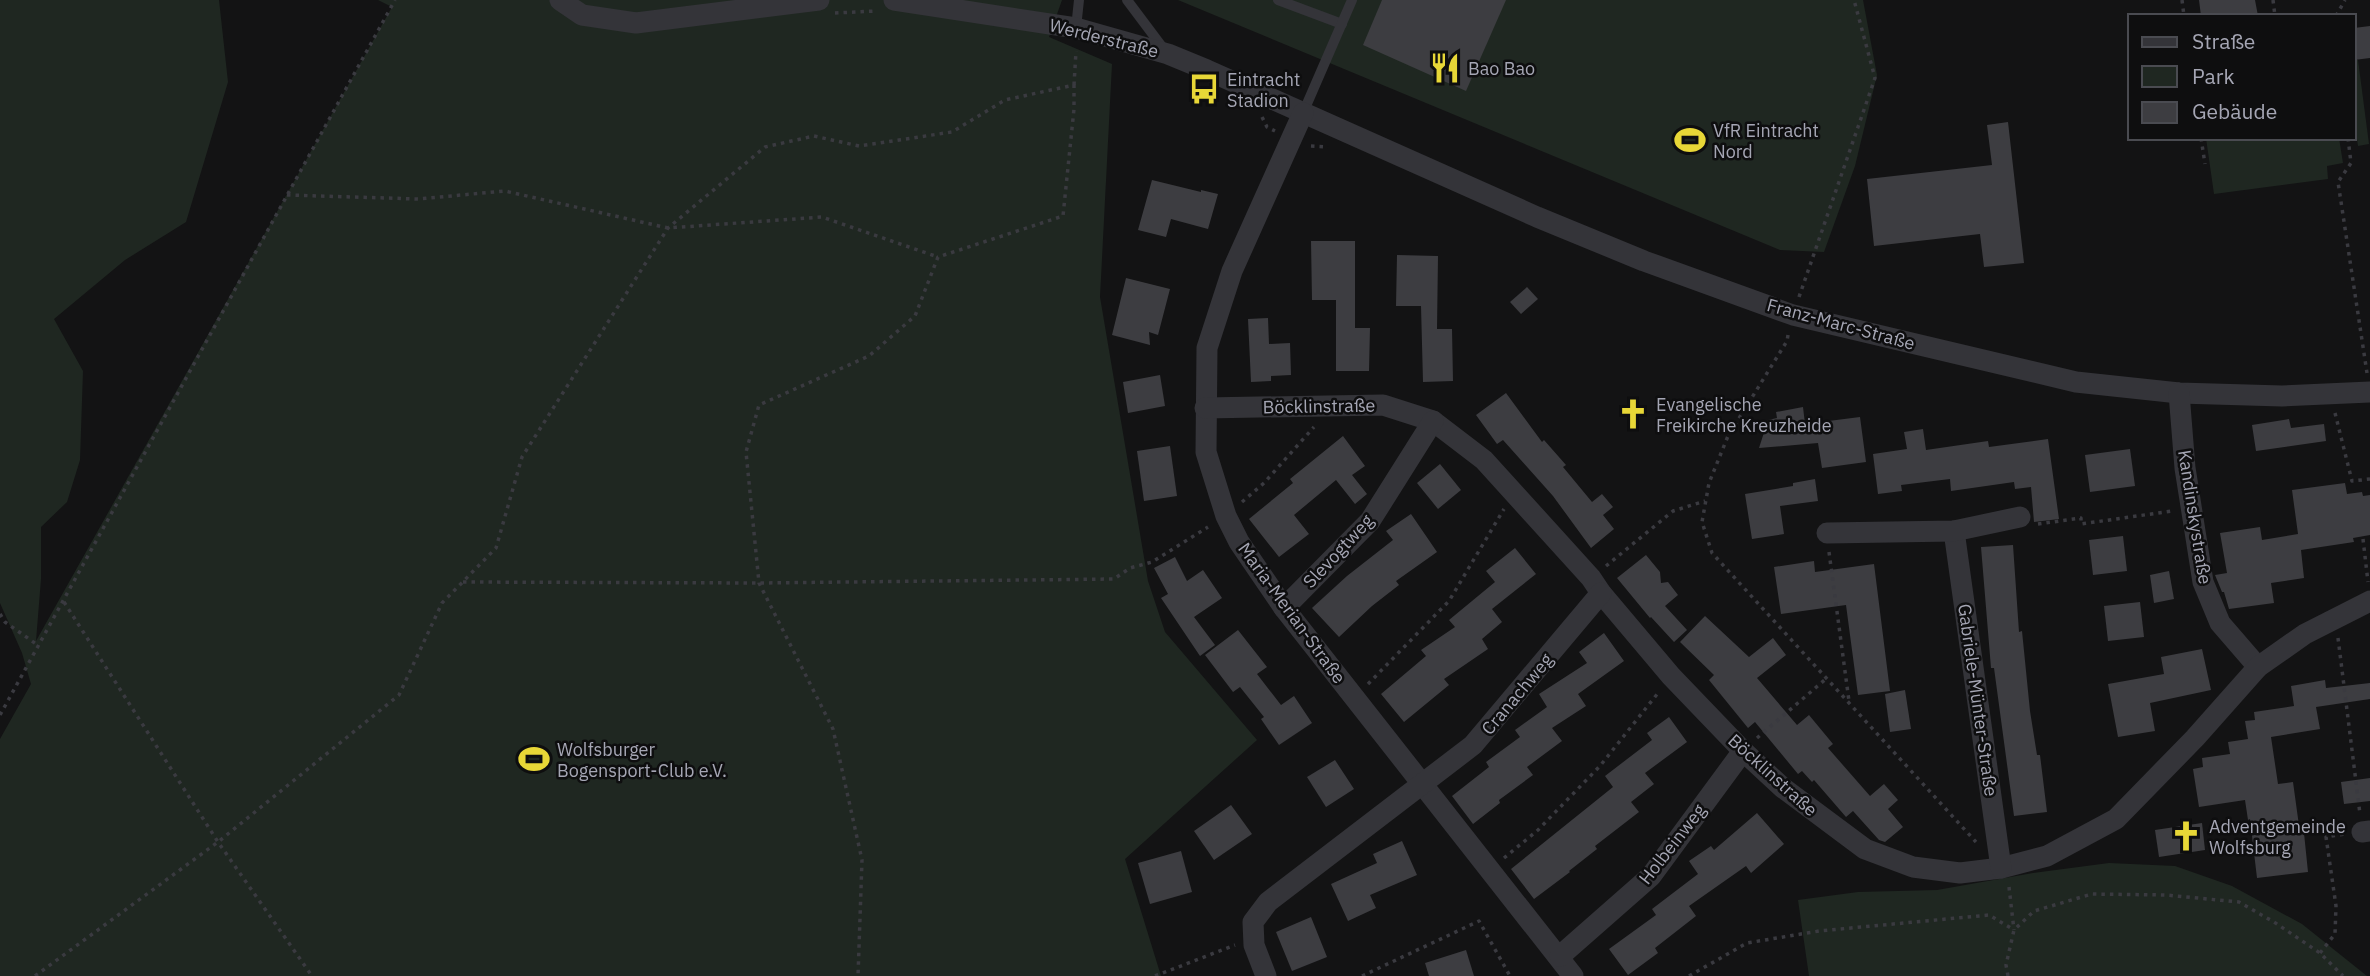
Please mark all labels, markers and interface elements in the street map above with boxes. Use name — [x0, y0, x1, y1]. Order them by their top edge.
street label: Werderstraße — [1047, 13, 1161, 63]
legend — [2128, 14, 2356, 140]
text: Straße — [2192, 27, 2255, 55]
restaurant icon: Bao Bao — [1428, 51, 1462, 85]
place label: Bao Bao — [1468, 57, 1535, 80]
text: Park — [2192, 62, 2235, 90]
place label: Eintracht Stadion — [1227, 68, 1300, 112]
bus stop icon: Eintracht Stadion — [1187, 72, 1221, 106]
text: Gebäude — [2192, 97, 2277, 125]
place label: VfR Eintracht Nord — [1713, 119, 1819, 163]
sports icon: VfR Eintracht Nord — [1673, 123, 1707, 157]
street label: Franz-Marc-Straße — [1765, 293, 1918, 355]
place label: Evangelische Freikirche Kreuzheide — [1656, 393, 1832, 437]
street label: Böcklinstraße — [1263, 394, 1376, 418]
church icon: Evangelische Freikirche Kreuzheide — [1616, 397, 1650, 431]
street label: Kandinskystraße — [2173, 448, 2217, 586]
street label: Slevogtweg — [1298, 509, 1378, 593]
street label: Maria-Merian-Straße — [1233, 538, 1351, 688]
street label: Gabriele-Münter-Straße — [1953, 602, 2003, 798]
street label: Cranachweg — [1476, 648, 1558, 739]
street label: Böcklinstraße — [1724, 729, 1823, 821]
place label: Wolfsburger Bogensport-Club e.V. — [557, 738, 727, 782]
sports icon: Wolfsburger Bogensport-Club e.V. — [517, 742, 551, 776]
street label: Holbeinweg — [1633, 799, 1711, 889]
place label: Adventgemeinde Wolfsburg — [2209, 815, 2346, 859]
church icon: Adventgemeinde Wolfsburg — [2169, 819, 2203, 853]

